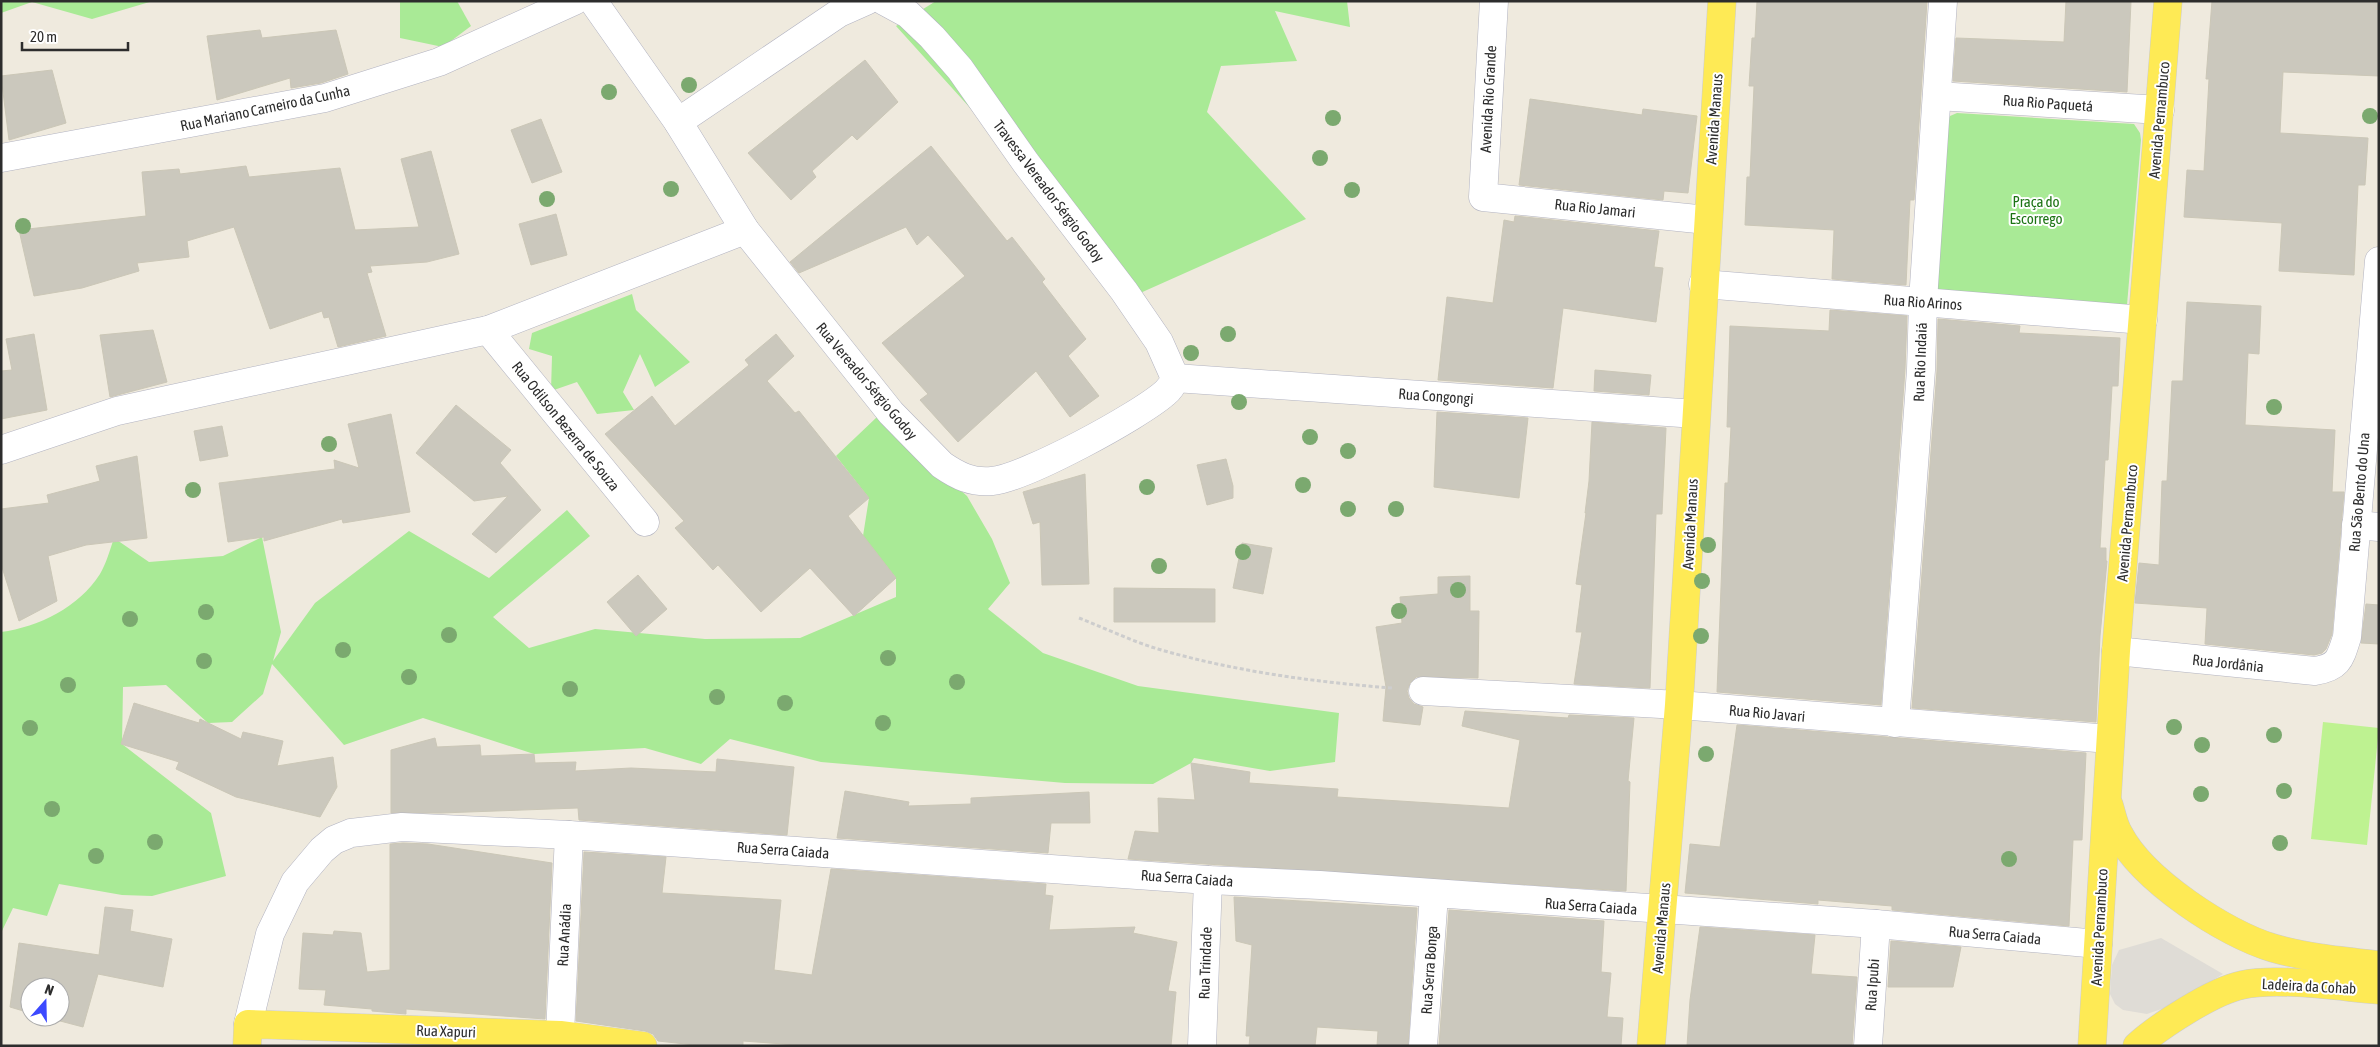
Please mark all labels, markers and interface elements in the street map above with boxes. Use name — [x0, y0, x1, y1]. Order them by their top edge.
scale bar — [22, 20, 129, 52]
text: 20 m — [30, 28, 57, 45]
street label: Avenida Rio Grande — [1477, 45, 1499, 153]
street label: Avenida Pernambuco — [2145, 61, 2173, 179]
street label: Avenida Manaus — [1702, 73, 1726, 165]
street label: Rua Mariano Carneiro da Cunha — [179, 82, 351, 134]
street label: Rua Rio Paquetá — [2002, 91, 2094, 115]
street label: Travessa Vereador Sérgio Godoy — [990, 117, 1108, 265]
park label: Praça do Escorrego — [2009, 193, 2063, 227]
street label: Rua Rio Jamari — [1554, 195, 1636, 221]
street label: Rua Rio Arinos — [1883, 291, 1963, 313]
street label: Rua Vereador Sérgio Godoy — [813, 319, 921, 443]
street label: Rua Rio Indaiá — [1910, 322, 1930, 402]
street label: Rua Odilson Bezerra de Souza — [509, 358, 623, 494]
street label: Rua Congongi — [1398, 385, 1474, 407]
street label: Rua São Bento do Una — [2345, 431, 2373, 552]
street label: Avenida Pernambuco — [2113, 464, 2141, 582]
street label: Avenida Manaus — [1679, 478, 1701, 570]
street label: Rua Jordânia — [2191, 651, 2265, 675]
street label: Rua Rio Javari — [1728, 701, 1806, 725]
street label: Rua Serra Caiada — [736, 838, 830, 862]
street label: Rua Serra Caiada — [1140, 866, 1234, 890]
street label: Avenida Pernambuco — [2087, 868, 2111, 986]
street label: Avenida Manaus — [1649, 882, 1673, 974]
street label: Rua Serra Caiada — [1544, 894, 1638, 918]
street label: Rua Anádia — [554, 903, 574, 967]
street label: Rua Serra Caiada — [1948, 922, 2042, 948]
street label: Rua Serra Bonga — [1417, 925, 1441, 1015]
street label: Rua Trindade — [1195, 926, 1215, 1000]
street label: Rua Ipubi — [1862, 958, 1882, 1012]
street label: Ladeira da Cohab — [2261, 975, 2357, 997]
north arrow — [20, 977, 70, 1027]
text: N — [43, 981, 56, 999]
street label: Rua Xapuri — [416, 1021, 476, 1041]

